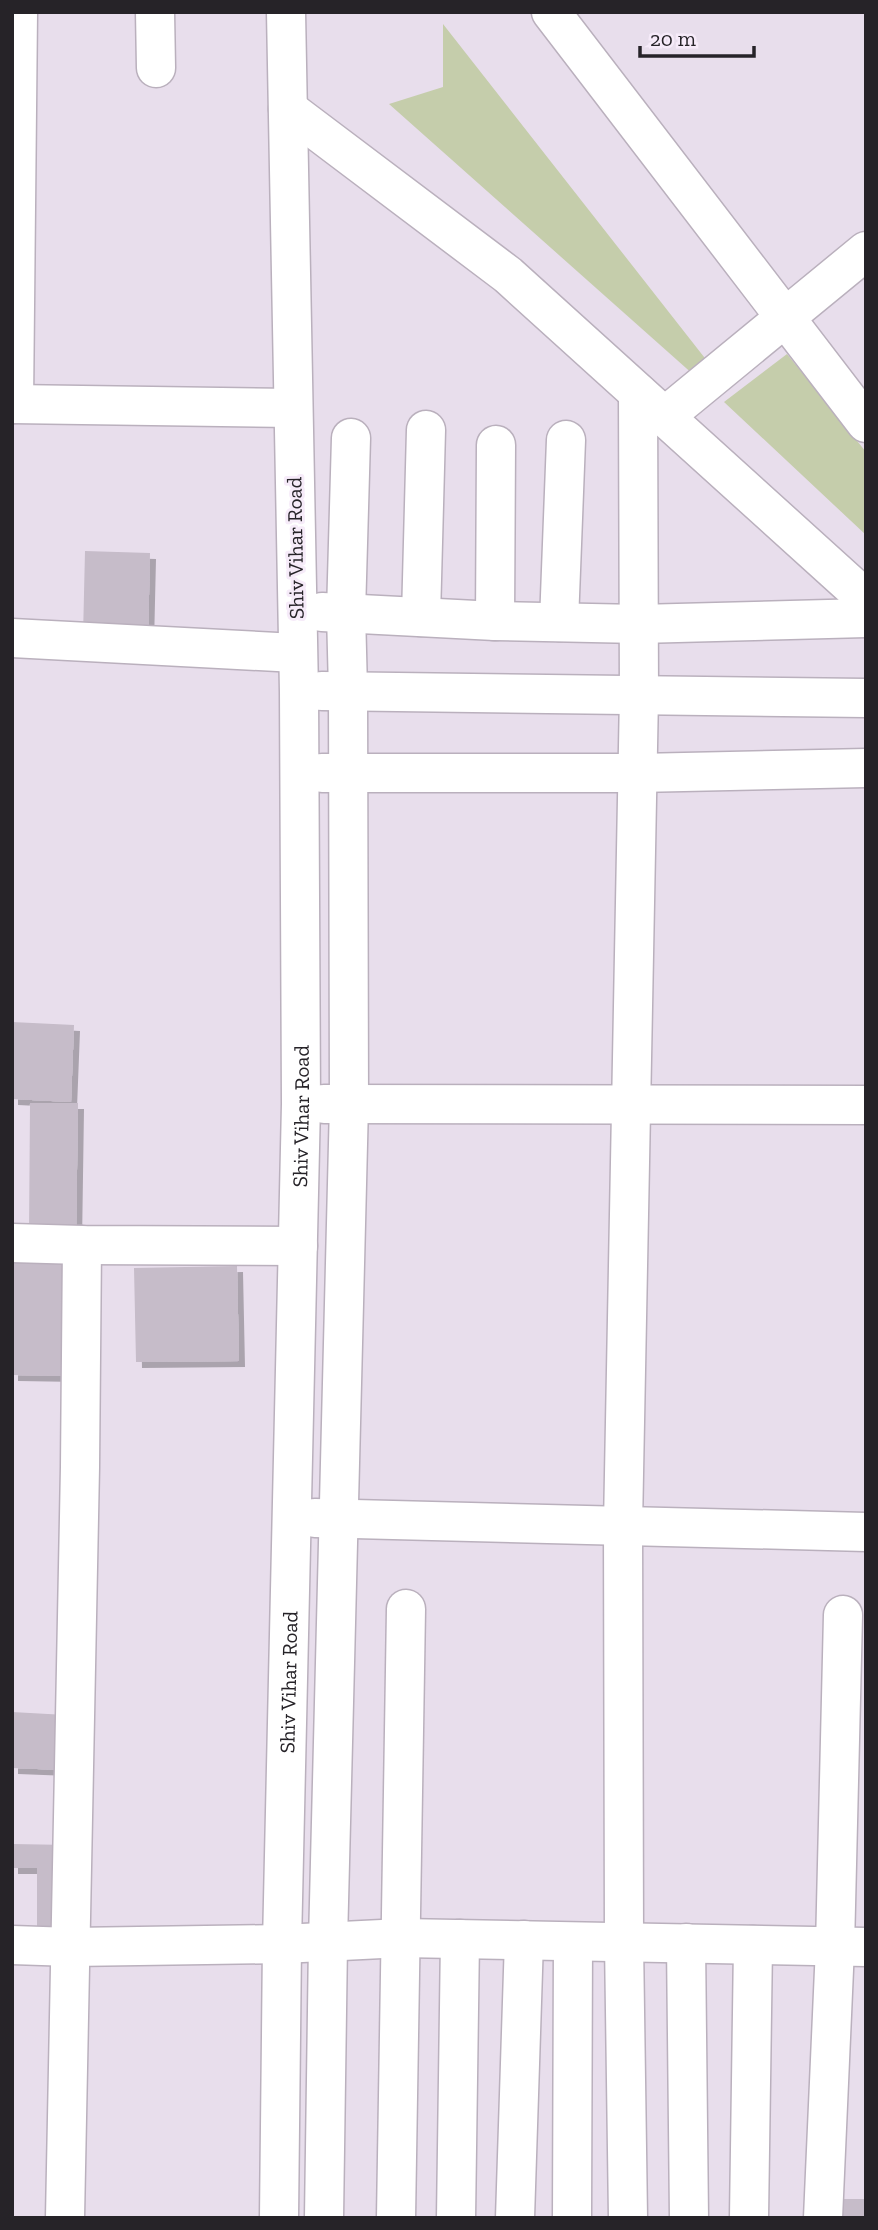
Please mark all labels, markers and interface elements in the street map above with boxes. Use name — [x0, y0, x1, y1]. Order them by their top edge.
scale bar — [640, 14, 754, 58]
text: 20 m — [650, 26, 696, 51]
street label: Shiv Vihar Road — [281, 476, 309, 619]
street label: Shiv Vihar Road — [287, 1045, 314, 1188]
street label: Shiv Vihar Road — [274, 1610, 302, 1753]

